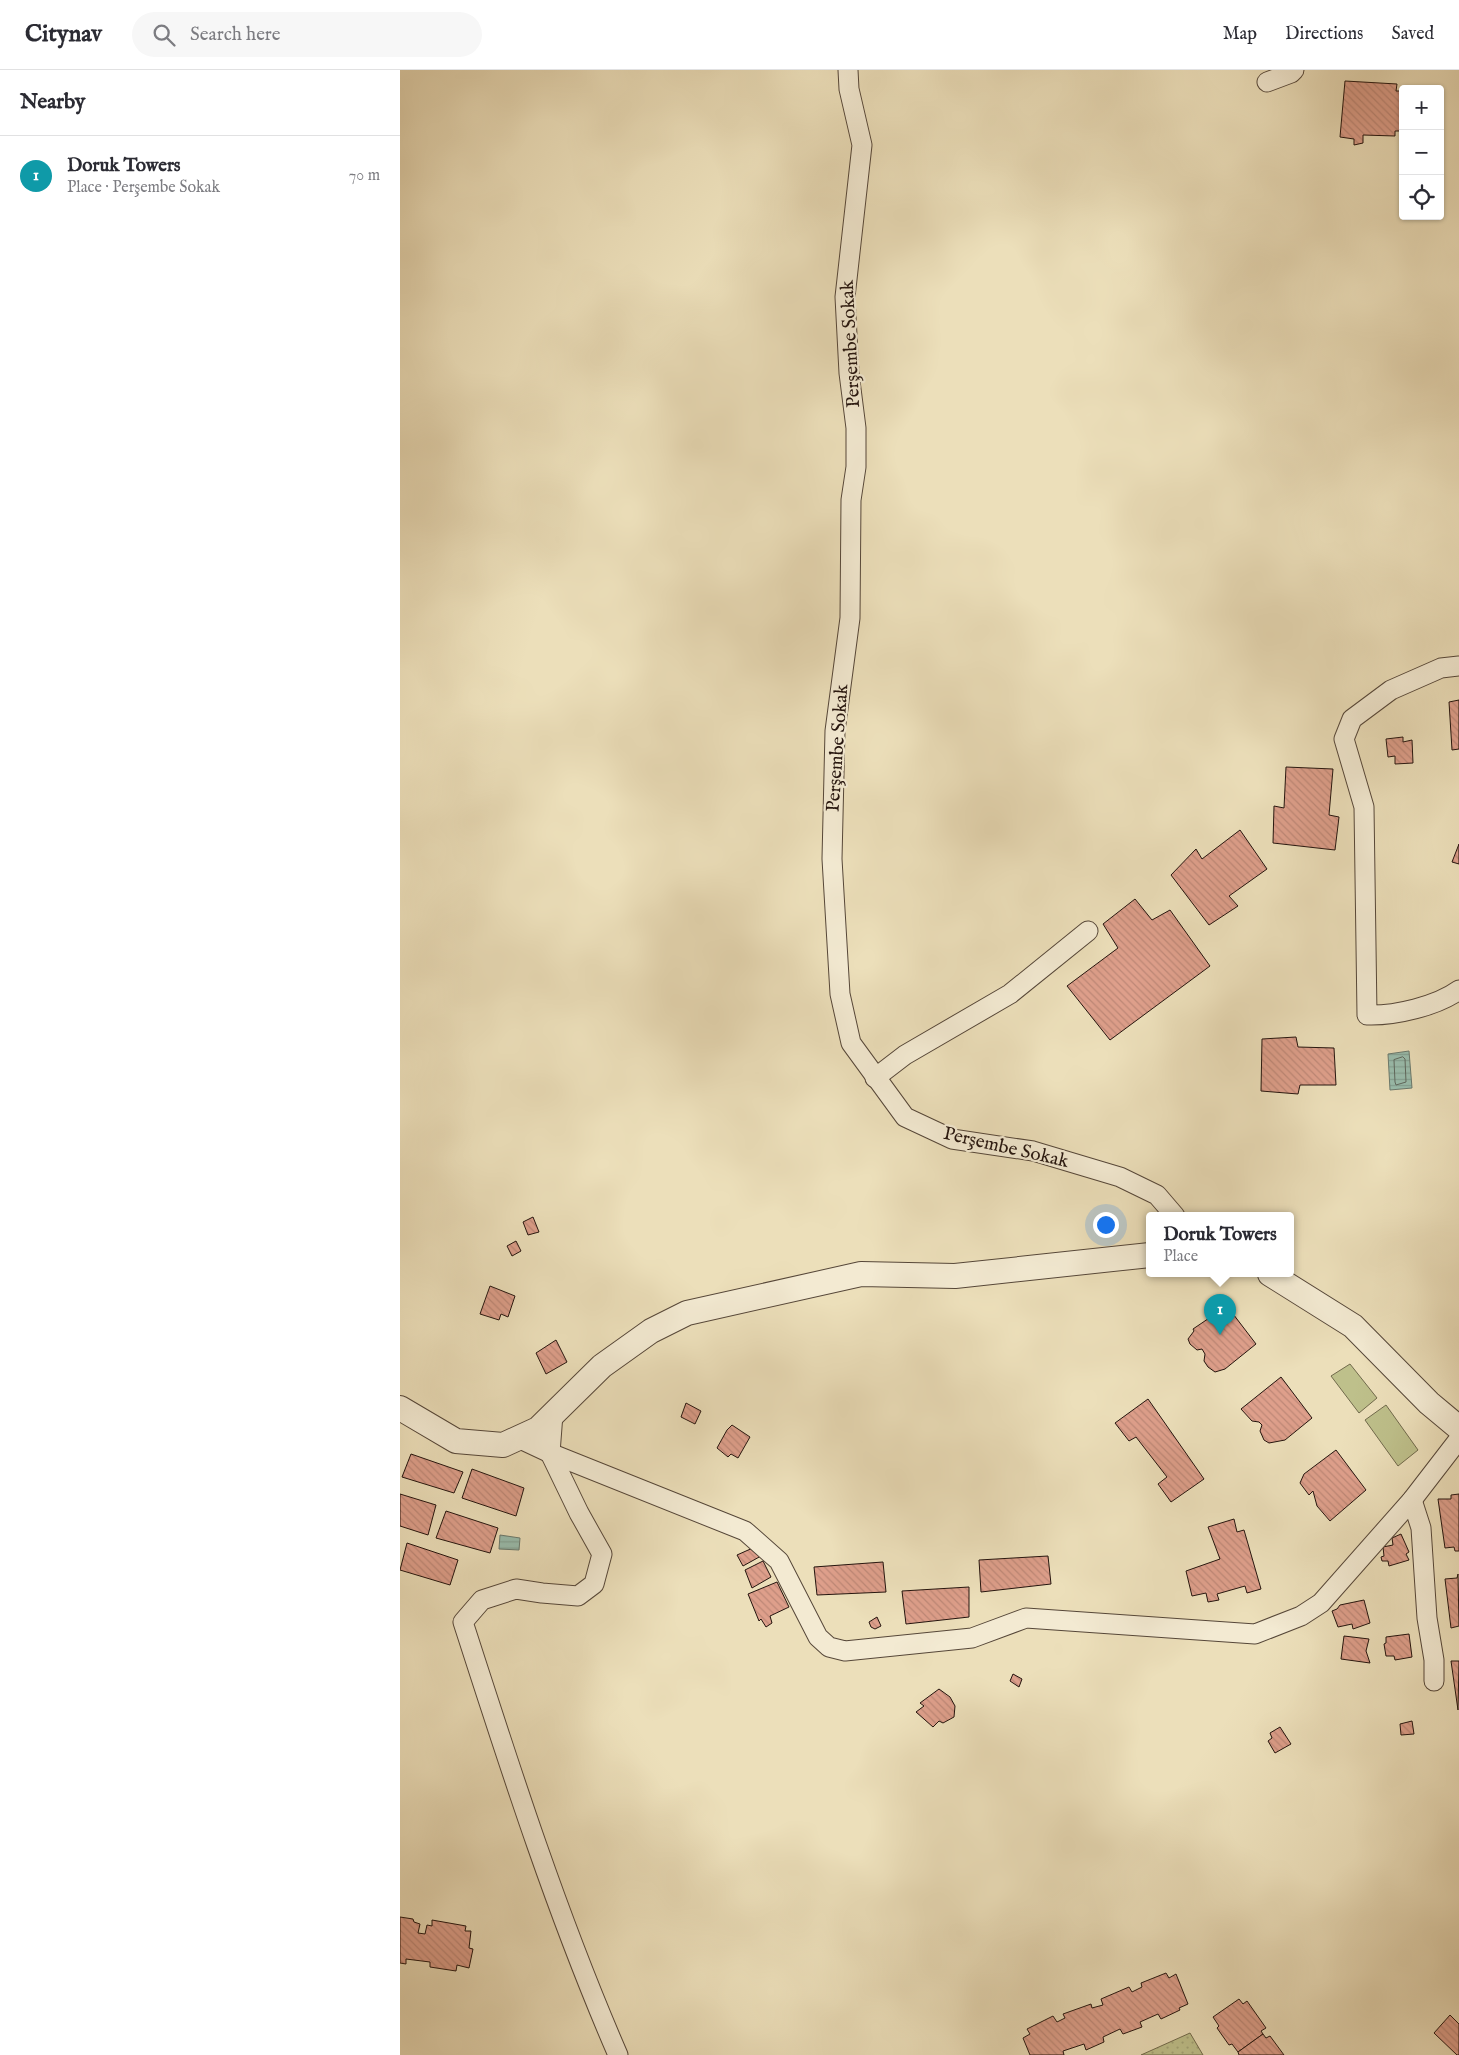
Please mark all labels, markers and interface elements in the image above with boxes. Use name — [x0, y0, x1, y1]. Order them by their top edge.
search box — [132, 12, 482, 57]
text: Citynav — [25, 19, 102, 50]
icon: search — [150, 21, 178, 49]
text: Search here — [190, 23, 281, 47]
text: Map — [1223, 23, 1257, 46]
text: Directions — [1285, 23, 1363, 46]
text: Saved — [1391, 23, 1434, 46]
map controls — [1399, 85, 1444, 220]
button: + — [1399, 85, 1444, 130]
text: Nearby — [20, 89, 85, 116]
button: − — [1399, 130, 1444, 175]
text: Doruk Towers — [67, 154, 181, 178]
text: 1 — [33, 166, 39, 186]
text: 70 m — [349, 166, 380, 186]
button: locate — [1399, 175, 1444, 220]
text: Place · Perşembe Sokak — [67, 178, 220, 198]
street label: Perşembe Sokak — [836, 279, 866, 409]
street label: Perşembe Sokak — [822, 683, 854, 813]
street label: Perşembe Sokak — [941, 1122, 1072, 1174]
your location — [1093, 1212, 1119, 1238]
popup — [1146, 1212, 1294, 1277]
text: Doruk Towers — [1163, 1223, 1277, 1247]
text: Place — [1163, 1247, 1198, 1267]
pin: 1 — [1204, 1294, 1236, 1335]

